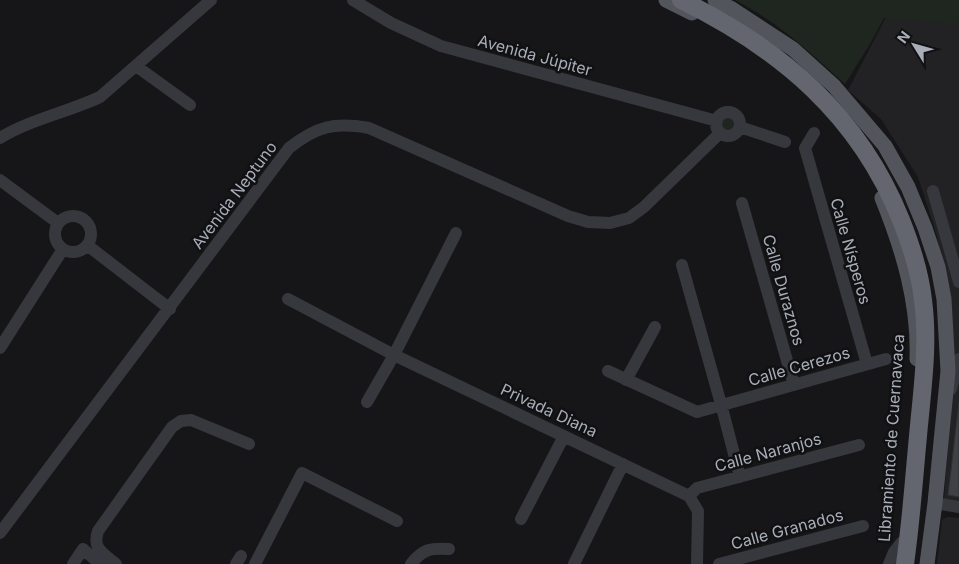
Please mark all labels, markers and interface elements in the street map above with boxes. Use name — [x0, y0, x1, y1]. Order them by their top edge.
north arrow — [889, 20, 939, 70]
text: N — [893, 27, 913, 46]
street label: Avenida Júpiter — [476, 30, 594, 80]
street label: Avenida Neptuno — [187, 137, 281, 253]
street label: Calle Nísperos — [826, 196, 876, 306]
street label: Calle Duraznos — [759, 232, 809, 348]
street label: Libramiento de Cuernavaca — [874, 333, 908, 543]
street label: Calle Cerezos — [746, 342, 852, 390]
street label: Privada Diana — [497, 379, 601, 441]
street label: Calle Naranjos — [712, 428, 824, 476]
street label: Calle Granados — [729, 504, 845, 554]

